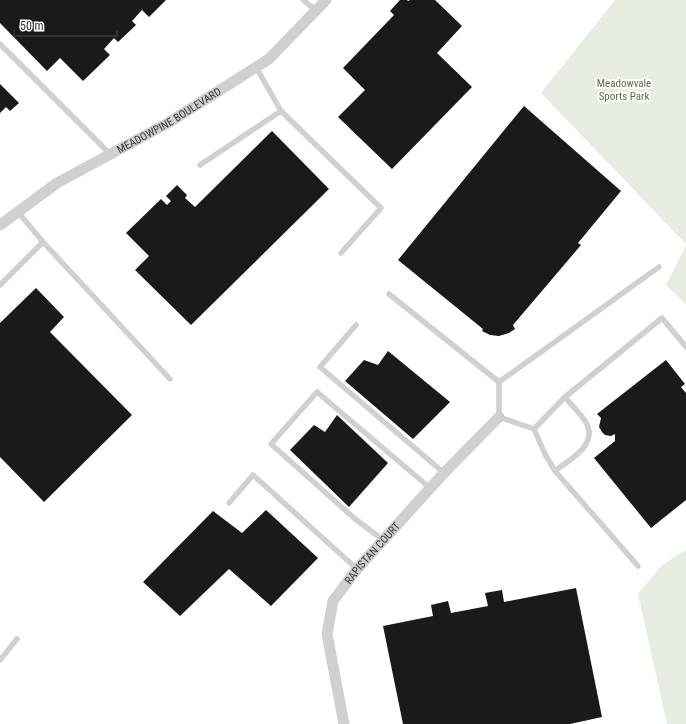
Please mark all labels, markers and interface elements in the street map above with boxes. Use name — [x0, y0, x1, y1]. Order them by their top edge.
scale bar — [14, 12, 117, 38]
text: 50 m — [20, 19, 44, 33]
park label: Meadowvale Sports Park — [597, 77, 651, 103]
street label: MEADOWPINE BOULEVARD — [115, 85, 224, 156]
street label: RAPISTAN COURT — [342, 520, 403, 587]

